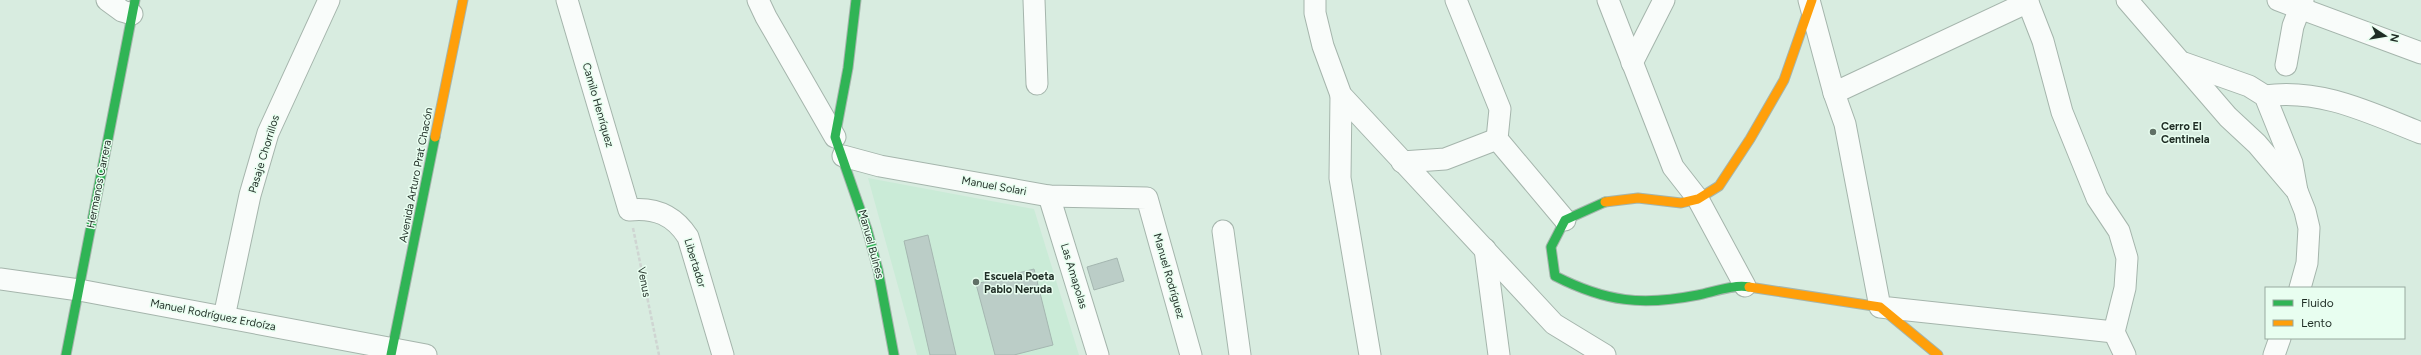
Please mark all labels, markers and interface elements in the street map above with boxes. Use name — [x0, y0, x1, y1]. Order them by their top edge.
north arrow — [2365, 16, 2405, 56]
text: N — [2387, 32, 2402, 43]
street label: Camilo Henríquez — [580, 61, 616, 149]
street label: Avenida Arturo Prat Chacón — [397, 106, 435, 244]
street label: Pasaje Chorrillos — [246, 113, 282, 195]
place label: Cerro El Centinela — [2161, 120, 2210, 146]
marker: Cerro El Centinela — [2148, 127, 2158, 137]
street label: Hermanos Carrera — [84, 139, 114, 229]
street label: Manuel Solari — [960, 174, 1028, 198]
street label: Manuel Bulnes — [856, 208, 886, 280]
street label: Manuel Rodríguez — [1151, 232, 1187, 320]
street label: Libertador — [681, 237, 709, 289]
street label: Las Amapolas — [1058, 242, 1090, 310]
street label: Venus — [635, 266, 653, 298]
place label: Escuela Poeta Pablo Neruda — [984, 270, 1054, 296]
marker: Escuela Poeta Pablo Neruda — [971, 277, 981, 287]
legend — [2265, 287, 2405, 339]
street label: Manuel Rodríguez Erdoíza — [149, 296, 277, 334]
text: Fluido — [2301, 296, 2334, 310]
text: Lento — [2301, 316, 2332, 330]

